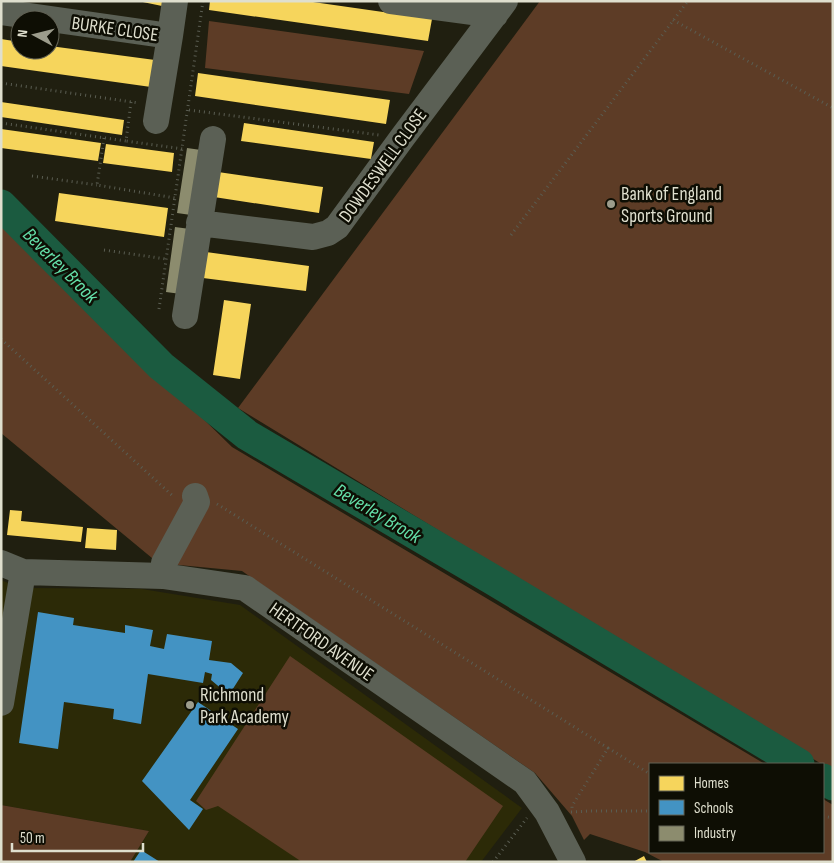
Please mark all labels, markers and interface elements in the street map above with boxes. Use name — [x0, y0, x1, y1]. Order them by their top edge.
north arrow — [10, 10, 60, 60]
street label: BURKE CLOSE — [70, 12, 160, 47]
text: N — [14, 29, 31, 38]
street label: DOWDESWELL CLOSE — [334, 105, 432, 227]
place label: Bank of England Sports Ground — [621, 183, 722, 228]
marker: Bank of England Sports Ground — [605, 198, 617, 210]
water label: Beverley Brook — [18, 223, 103, 309]
water label: Beverley Brook — [330, 479, 426, 549]
street label: HERTFORD AVENUE — [264, 598, 378, 687]
place label: Richmond Park Academy — [200, 684, 290, 729]
marker: Richmond Park Academy — [184, 699, 196, 711]
legend — [649, 763, 824, 853]
text: Homes — [694, 774, 729, 793]
text: Schools — [694, 799, 733, 818]
scale bar — [12, 820, 144, 852]
text: Industry — [694, 824, 736, 843]
text: 50 m — [20, 829, 45, 848]

